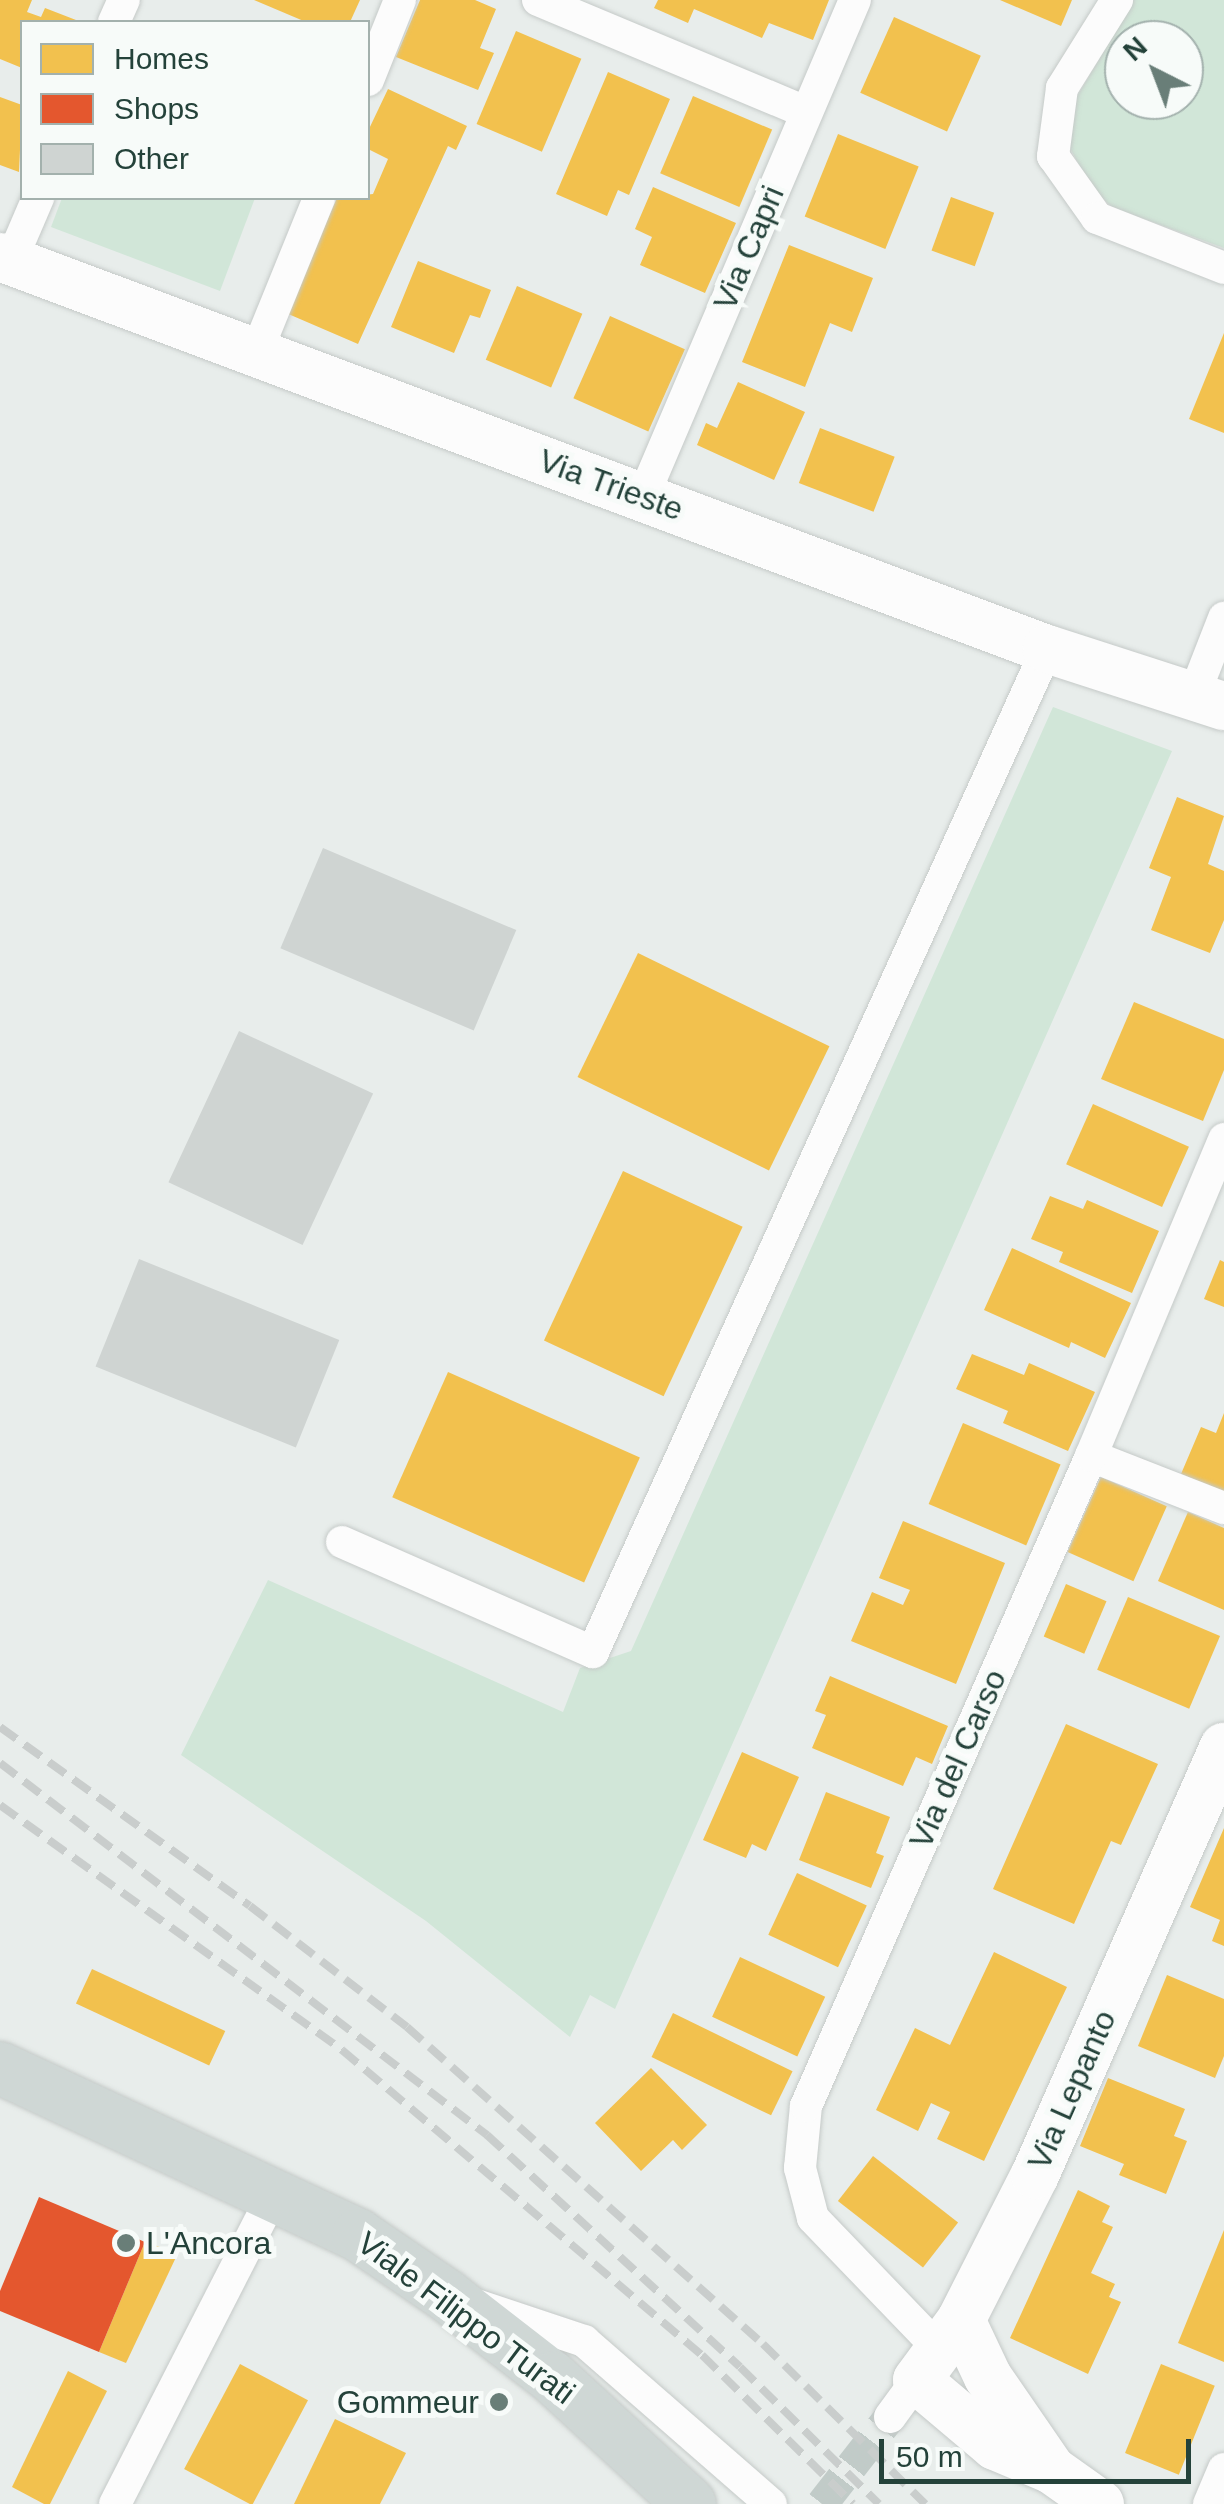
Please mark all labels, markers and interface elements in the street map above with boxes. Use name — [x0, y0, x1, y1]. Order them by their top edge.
legend — [20, 20, 370, 200]
north arrow — [1104, 20, 1204, 120]
text: N — [1117, 31, 1153, 67]
text: Homes — [114, 42, 209, 75]
text: Shops — [114, 92, 199, 125]
text: Other — [114, 142, 189, 175]
street label: Via Capri — [706, 180, 792, 316]
street label: Via Trieste — [533, 441, 689, 529]
street label: Via del Carso — [902, 1664, 1014, 1854]
street label: Via Lepanto — [1020, 2004, 1124, 2176]
street label: Viale Filippo Turati — [349, 2223, 583, 2413]
place label: L'Ancora — [146, 2224, 271, 2262]
marker: L'Ancora — [115, 2232, 137, 2254]
place label: Gommeur — [337, 2383, 479, 2421]
marker: Gommeur — [488, 2391, 510, 2413]
scale bar — [884, 2419, 1196, 2481]
text: 50 m — [896, 2440, 963, 2473]

